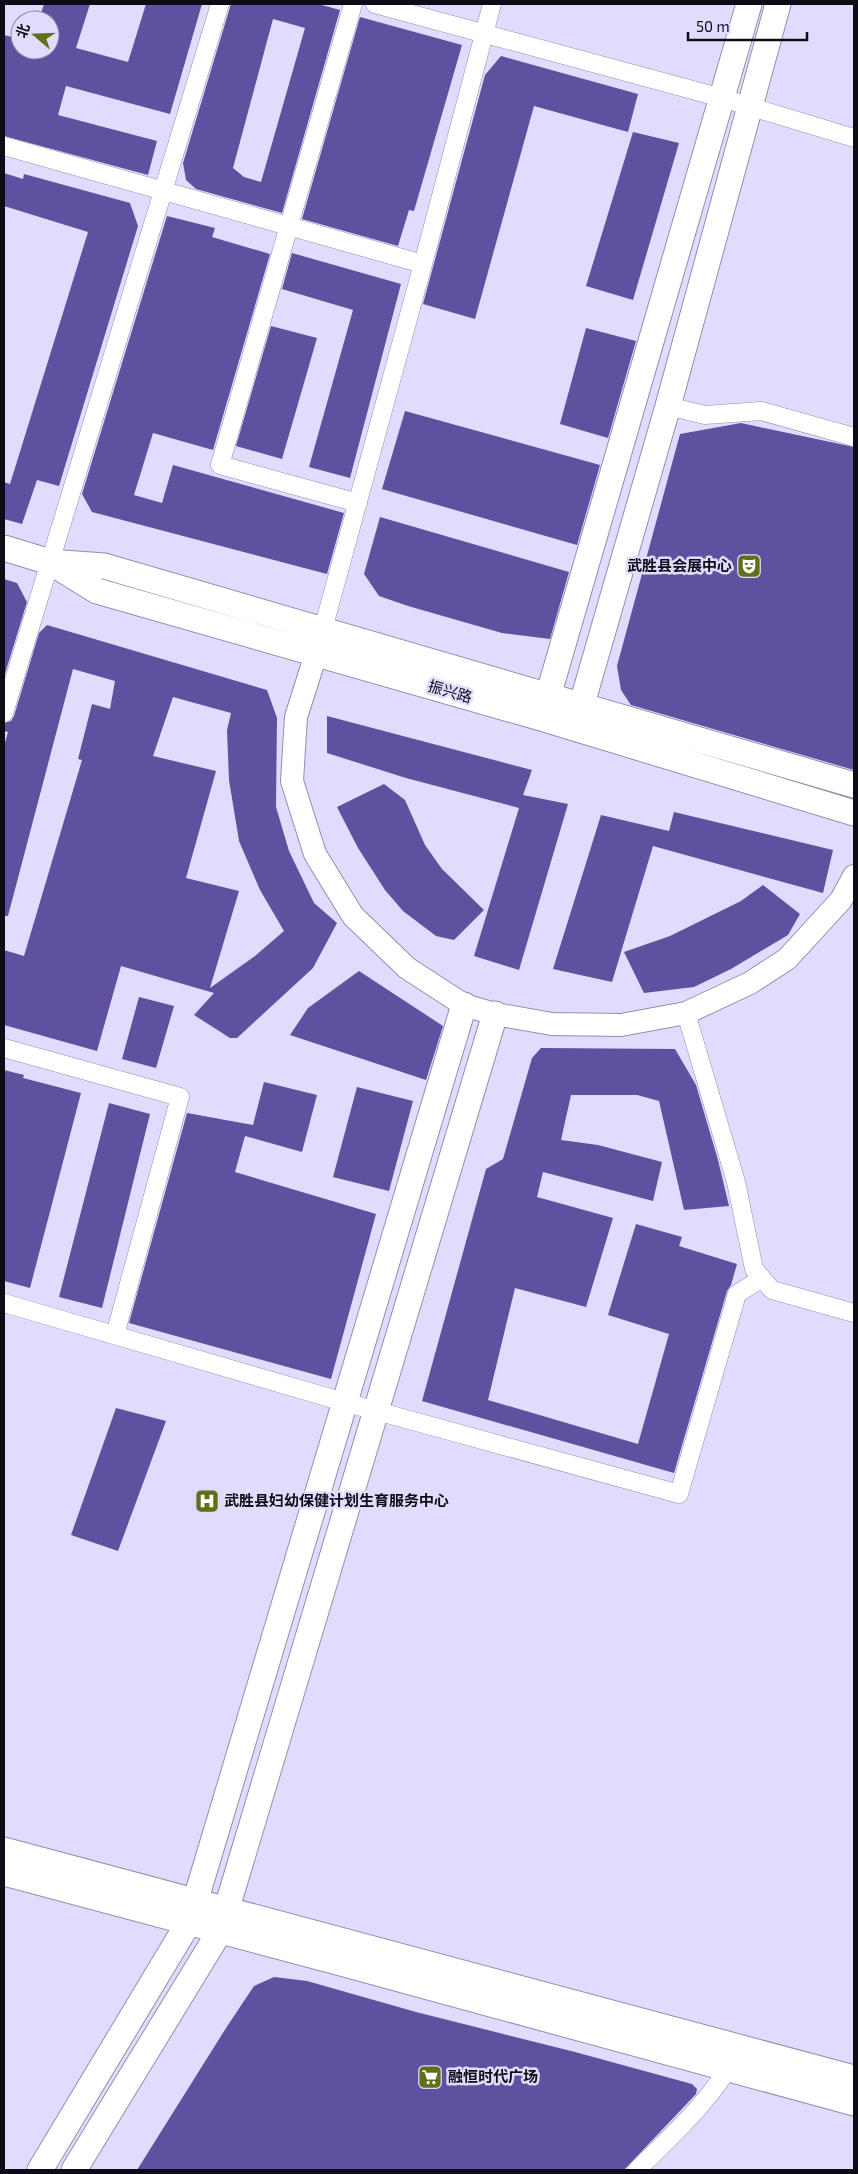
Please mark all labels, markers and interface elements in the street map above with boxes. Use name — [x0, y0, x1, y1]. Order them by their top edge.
north arrow — [10, 10, 60, 60]
scale bar — [688, 10, 807, 42]
text: 50 m — [696, 17, 730, 35]
text: 北 — [12, 21, 33, 40]
theatre icon: 武胜县会展中心 — [736, 553, 762, 579]
place label: 武胜县会展中心 — [627, 556, 732, 574]
street label: 振兴路 — [426, 676, 474, 706]
hospital icon: 武胜县妇幼保健计划生育服务中心 — [194, 1488, 220, 1514]
place label: 武胜县妇幼保健计划生育服务中心 — [224, 1491, 449, 1509]
supermarket icon: 融恒时代广场 — [417, 2064, 443, 2090]
place label: 融恒时代广场 — [448, 2067, 538, 2085]

